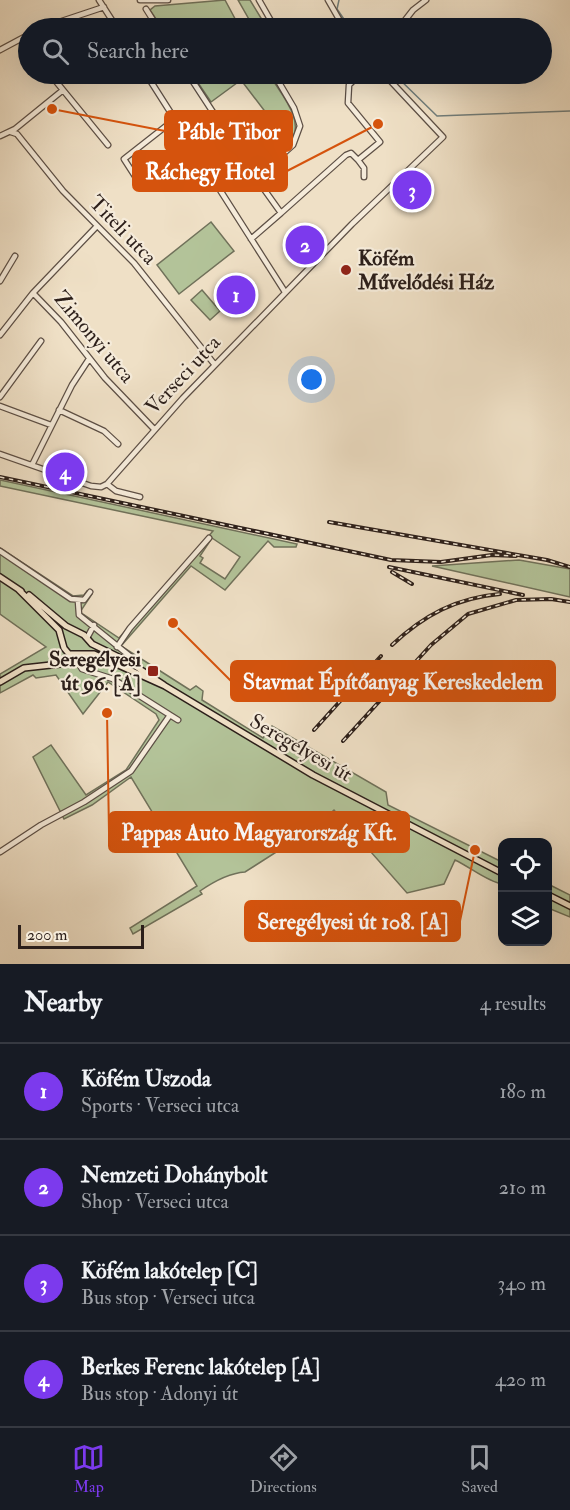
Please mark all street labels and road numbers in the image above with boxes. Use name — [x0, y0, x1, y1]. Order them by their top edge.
street label: Titeli utca — [83, 190, 163, 271]
street label: Zimonyi utca — [48, 285, 141, 389]
street label: Verseci utca — [139, 329, 227, 420]
street label: Seregélyesi út — [245, 708, 357, 788]

